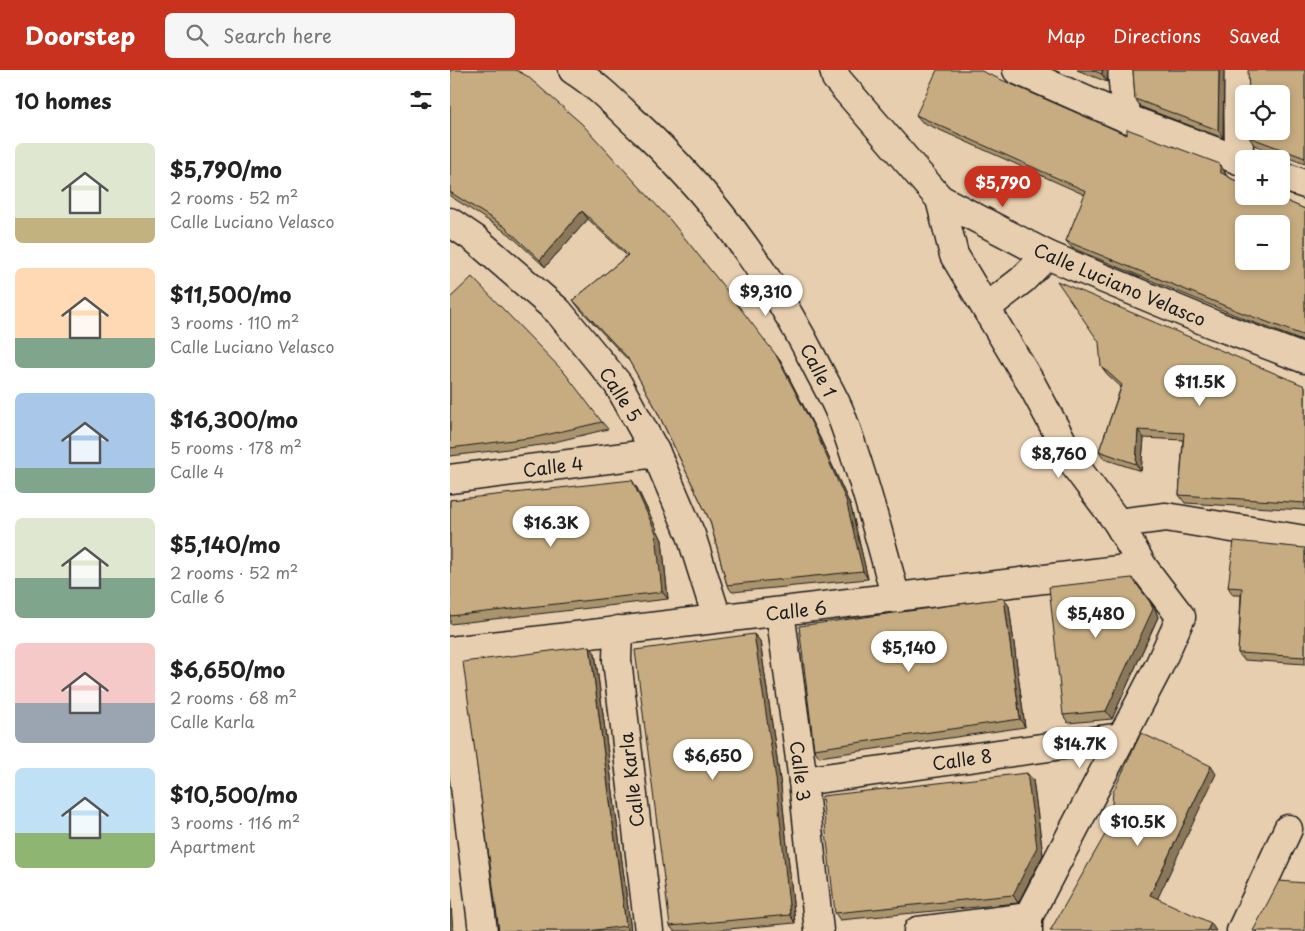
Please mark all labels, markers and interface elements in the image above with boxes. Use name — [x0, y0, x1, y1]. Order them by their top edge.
search box — [165, 13, 515, 58]
text: Doorstep — [25, 17, 135, 53]
icon: search — [183, 21, 211, 49]
text: Search here — [223, 21, 332, 49]
text: Map — [1047, 22, 1085, 49]
text: Directions — [1113, 22, 1201, 49]
text: Saved — [1229, 22, 1280, 49]
text: 10 homes — [15, 84, 112, 116]
map controls — [1235, 85, 1290, 270]
button: locate — [1235, 85, 1290, 140]
icon: filters — [407, 86, 435, 114]
button: + — [1235, 150, 1290, 205]
text: $5,790/mo — [170, 153, 282, 185]
icon: home — [55, 163, 115, 223]
pin: $5,790 — [962, 166, 1044, 208]
text: $5,790 — [975, 170, 1031, 194]
text: 2 rooms · 52 m² — [170, 185, 298, 209]
text: Calle Luciano Velasco — [170, 209, 334, 233]
button: − — [1235, 215, 1290, 270]
street label: Calle Luciano Velasco — [1030, 235, 1210, 333]
pin: $9,310 — [725, 274, 807, 317]
text: $11,500/mo — [170, 278, 291, 310]
text: $9,310 — [740, 279, 792, 303]
icon: home — [55, 288, 115, 348]
text: 3 rooms · 110 m² — [170, 310, 299, 334]
text: Calle Luciano Velasco — [170, 334, 334, 358]
street label: Calle 1 — [794, 338, 844, 402]
street label: Calle 5 — [593, 361, 649, 427]
pin: $11.5K — [1159, 364, 1241, 407]
text: $11.5K — [1175, 369, 1225, 393]
text: $16,300/mo — [170, 403, 298, 435]
icon: home — [55, 413, 115, 473]
text: 5 rooms · 178 m² — [170, 435, 302, 459]
pin: $8,760 — [1018, 436, 1100, 479]
text: $8,760 — [1031, 441, 1087, 465]
street label: Calle 4 — [521, 449, 585, 483]
text: Calle 4 — [170, 459, 224, 483]
pin: $16.3K — [510, 506, 592, 548]
text: $16.3K — [524, 510, 578, 534]
text: $5,140/mo — [170, 528, 280, 560]
icon: home — [55, 538, 115, 598]
text: 2 rooms · 52 m² — [170, 560, 298, 584]
text: Calle 6 — [170, 584, 225, 608]
street label: Calle 6 — [764, 593, 828, 627]
pin: $5,480 — [1055, 596, 1137, 639]
text: $5,480 — [1067, 601, 1125, 625]
pin: $5,140 — [868, 630, 950, 673]
text: $5,140 — [882, 635, 936, 659]
text: $6,650/mo — [170, 653, 285, 685]
icon: home — [55, 663, 115, 723]
text: 2 rooms · 68 m² — [170, 685, 297, 709]
text: Calle Karla — [170, 709, 255, 733]
pin: $14.7K — [1039, 726, 1121, 769]
street label: Calle Karla — [612, 730, 650, 829]
text: $14.7K — [1053, 731, 1107, 755]
pin: $6,650 — [672, 738, 754, 781]
street label: Calle 3 — [784, 739, 818, 803]
street label: Calle 8 — [930, 741, 994, 777]
text: $6,650 — [684, 743, 742, 767]
text: $10,500/mo — [170, 778, 298, 810]
icon: home — [55, 788, 115, 848]
pin: $10.5K — [1097, 804, 1179, 847]
text: $10.5K — [1111, 809, 1166, 833]
text: 3 rooms · 116 m² — [170, 810, 300, 834]
text: Apartment — [170, 834, 255, 858]

